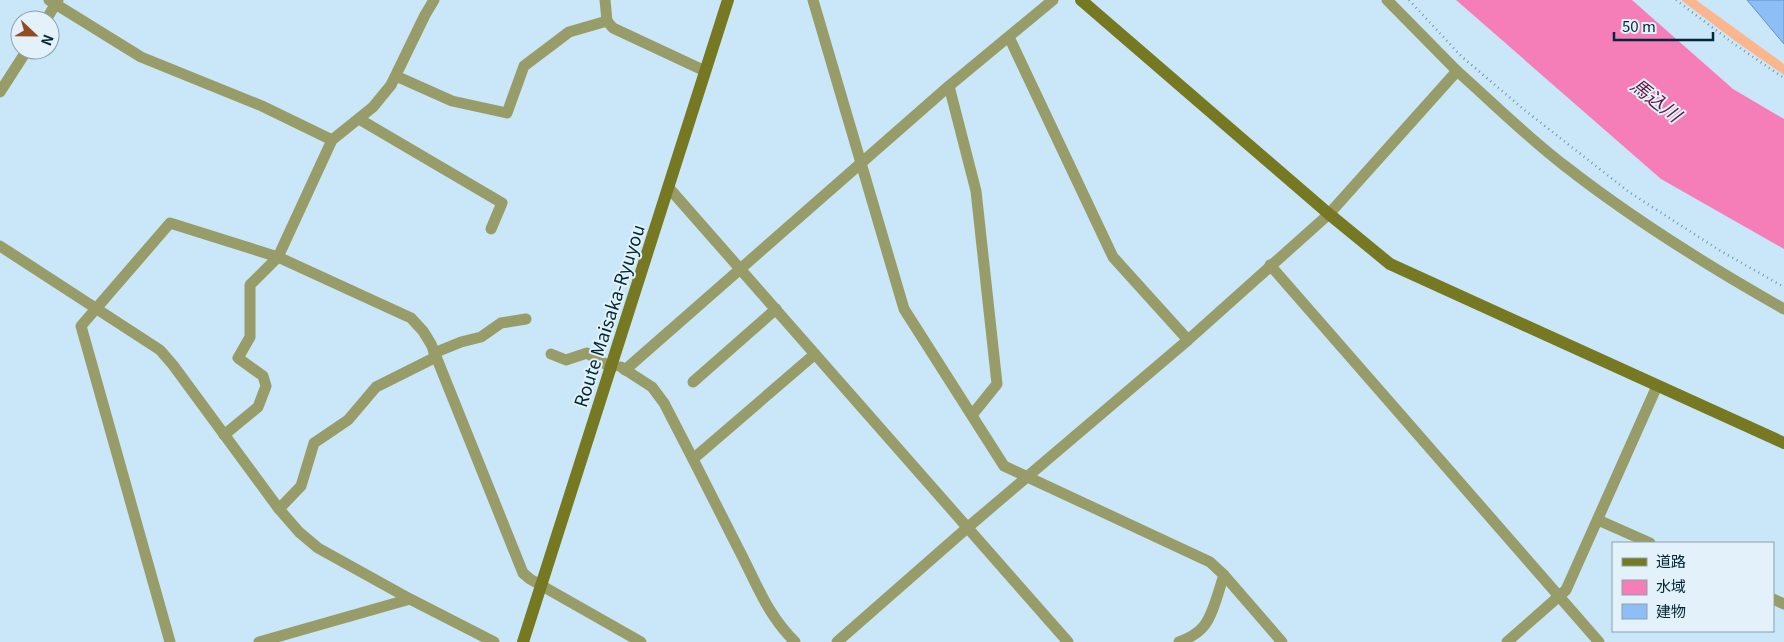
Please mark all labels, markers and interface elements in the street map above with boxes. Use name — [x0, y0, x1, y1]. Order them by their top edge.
north arrow — [10, 10, 60, 60]
scale bar — [1614, 10, 1713, 42]
text: 50 m — [1622, 15, 1656, 36]
text: N — [37, 32, 59, 49]
water label: 馬込川 — [1626, 71, 1689, 128]
street label: Route Maisaka-Ryuyou — [566, 221, 650, 410]
legend — [1612, 542, 1774, 632]
text: 道路 — [1656, 550, 1686, 571]
text: 水域 — [1656, 575, 1686, 596]
text: 建物 — [1656, 600, 1686, 621]

